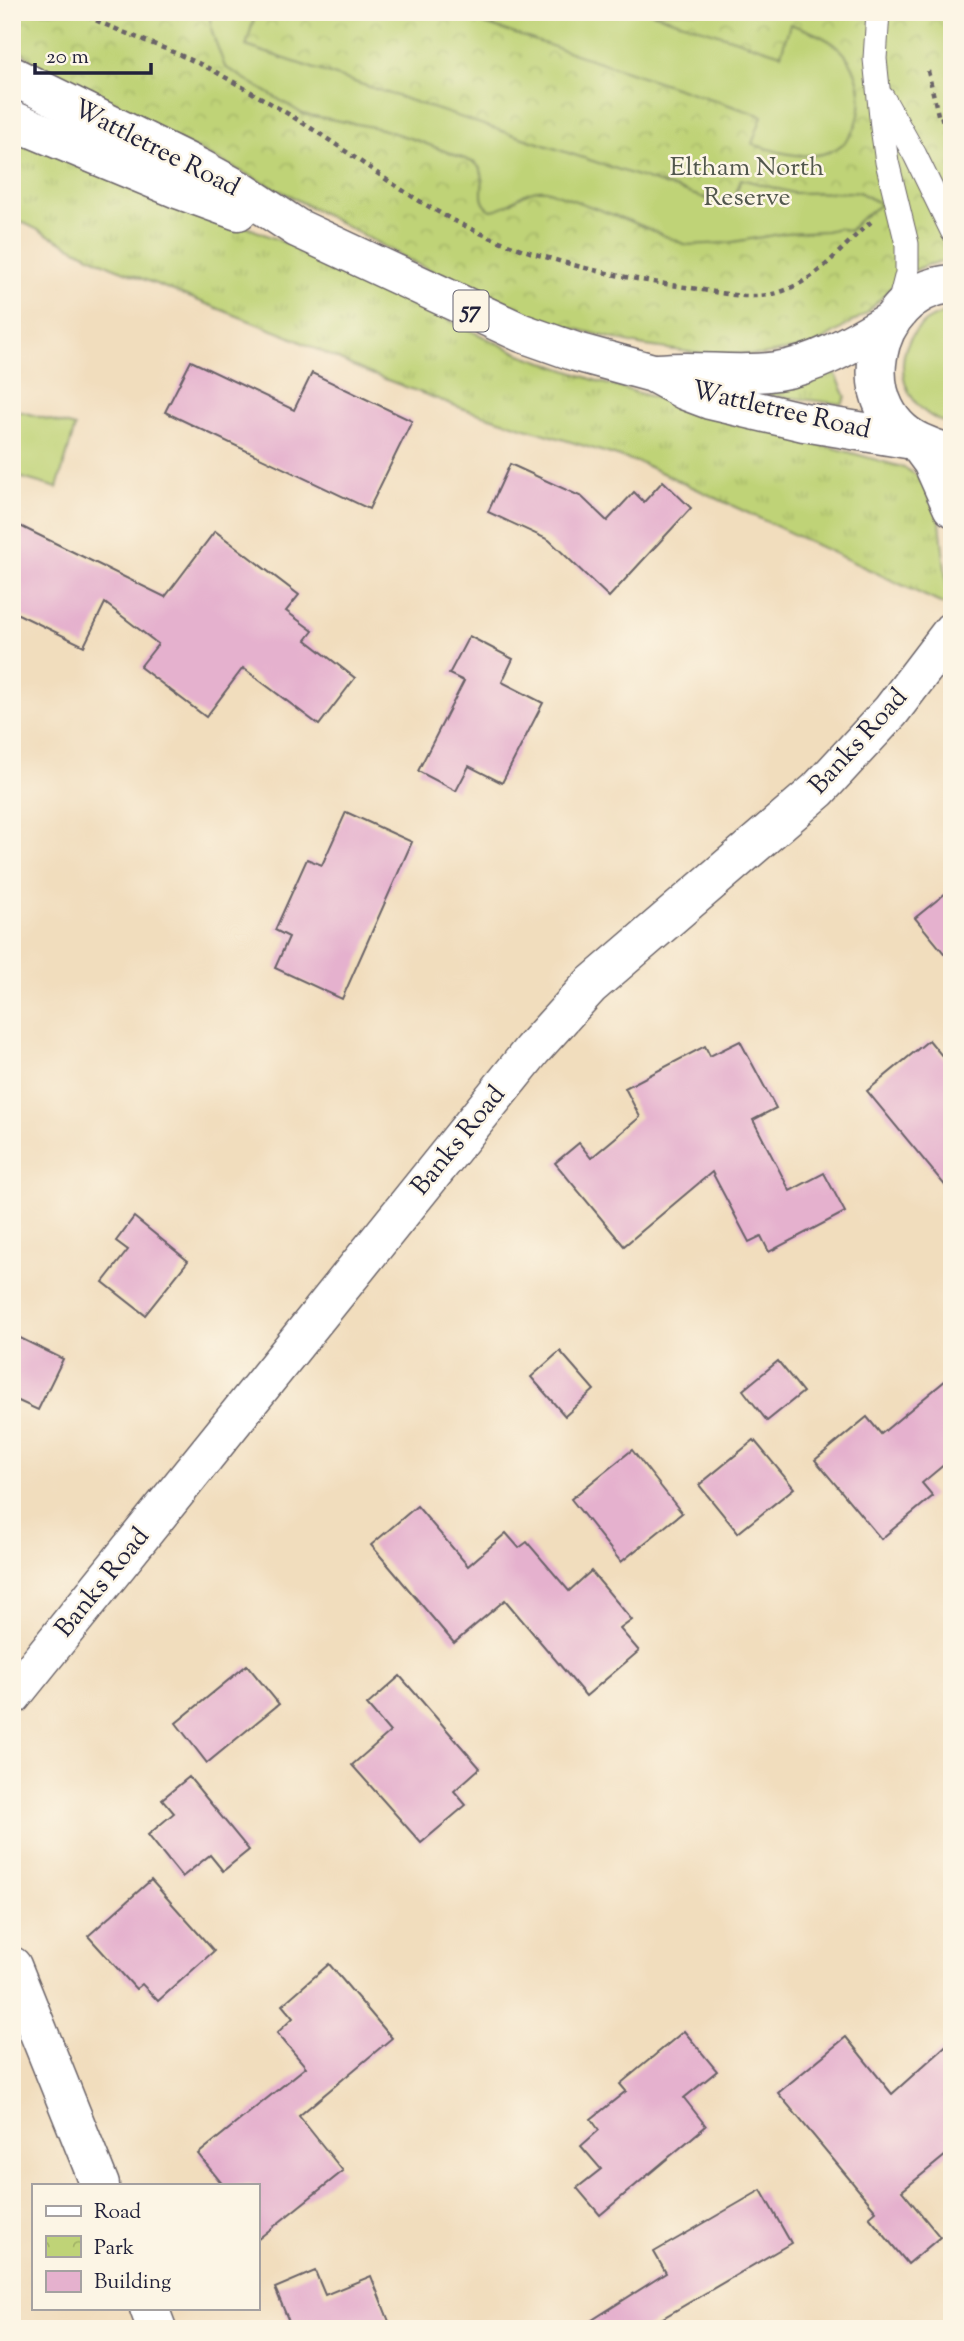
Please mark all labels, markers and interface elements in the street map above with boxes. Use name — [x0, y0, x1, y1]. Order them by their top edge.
scale bar — [35, 32, 150, 76]
text: 20 m — [46, 43, 89, 73]
street label: Wattletree Road — [66, 91, 246, 207]
park label: Eltham North Reserve — [670, 150, 824, 217]
road number: 57 — [454, 290, 489, 332]
street label: Wattletree Road — [688, 372, 874, 450]
street label: Banks Road — [801, 680, 917, 803]
street label: Banks Road — [403, 1078, 515, 1204]
street label: Banks Road — [47, 1520, 159, 1646]
legend — [32, 2184, 259, 2310]
text: Road — [94, 2198, 141, 2228]
text: Park — [94, 2234, 135, 2264]
text: Building — [94, 2268, 171, 2298]

